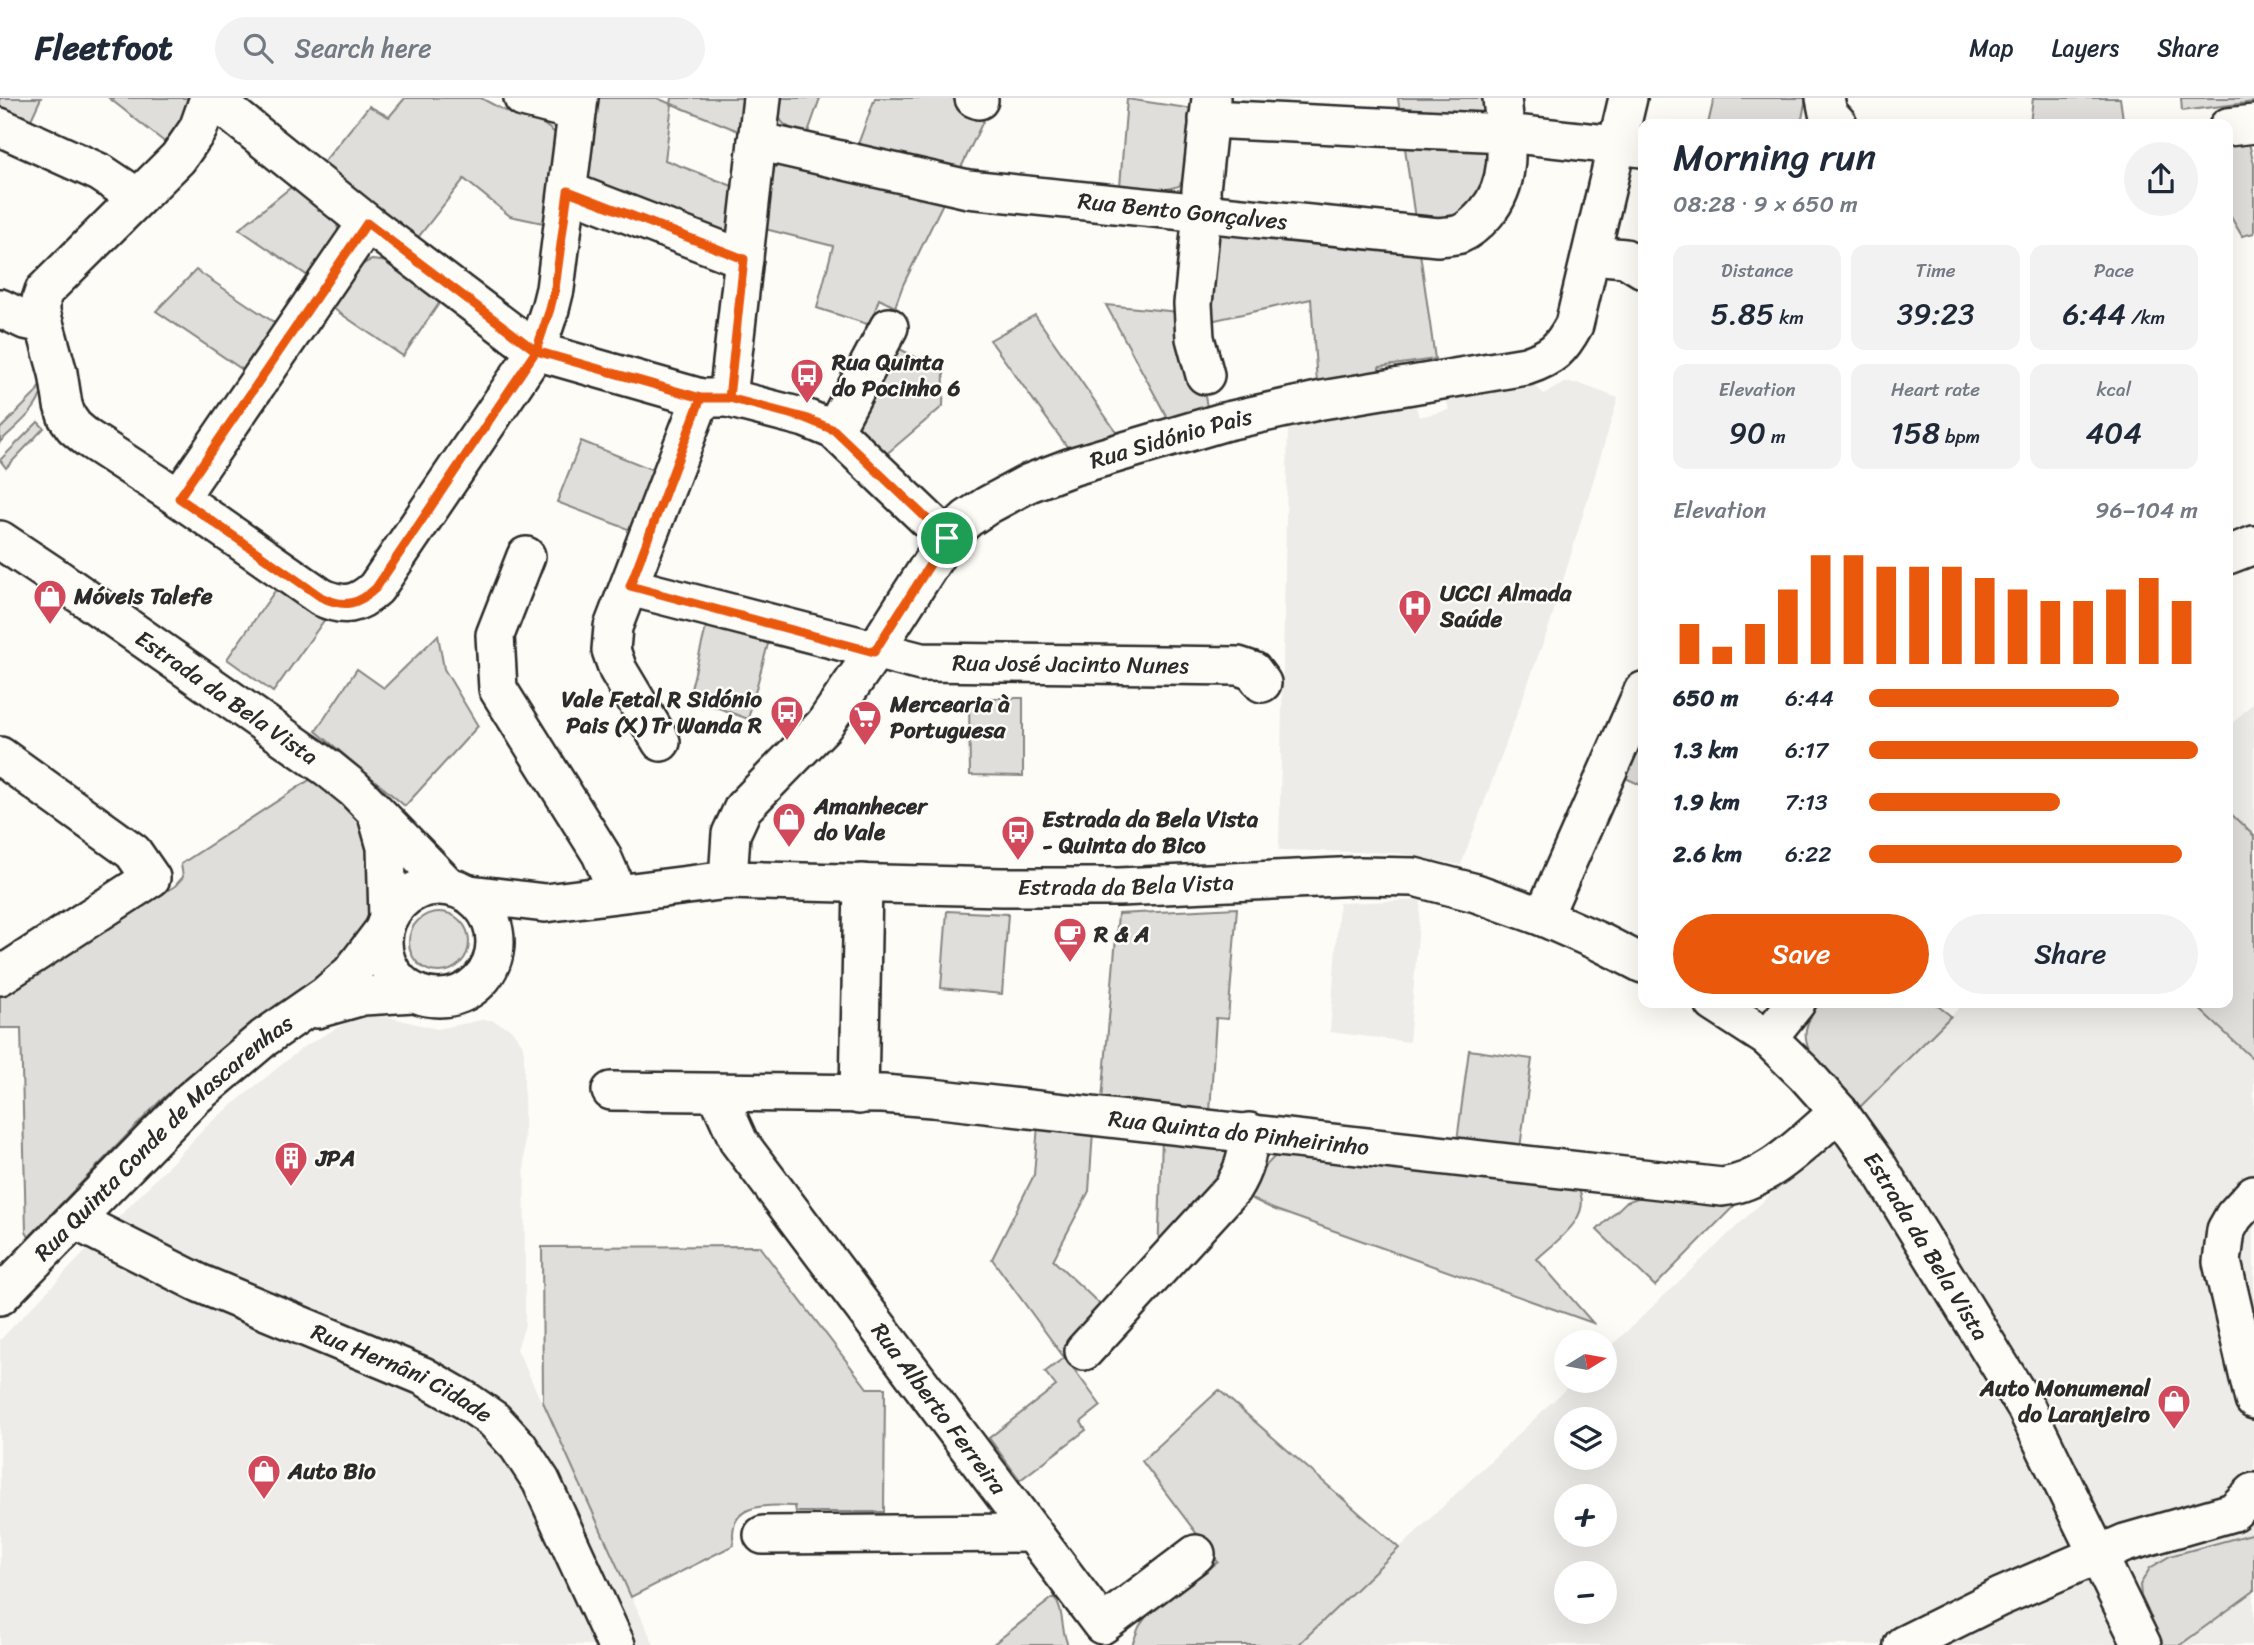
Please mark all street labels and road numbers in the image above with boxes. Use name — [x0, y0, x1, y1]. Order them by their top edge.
street label: Rua Bento Gonçalves — [1076, 180, 1289, 243]
street label: Rua Sidónio Pais — [1085, 396, 1257, 481]
street label: Estrada da Bela Vista — [126, 619, 327, 776]
street label: Rua José Jacinto Nunes — [952, 642, 1190, 686]
street label: Estrada da Bela Vista — [1018, 862, 1235, 908]
street label: Rua Quinta Conde de Mascarenhas — [24, 1003, 302, 1271]
street label: Rua Quinta do Pinheirinho — [1106, 1098, 1372, 1168]
street label: Estrada da Bela Vista — [1852, 1142, 2000, 1349]
street label: Rua Hernâni Cidade — [305, 1312, 501, 1434]
street label: Rua Alberto Ferreira — [860, 1313, 1018, 1504]

